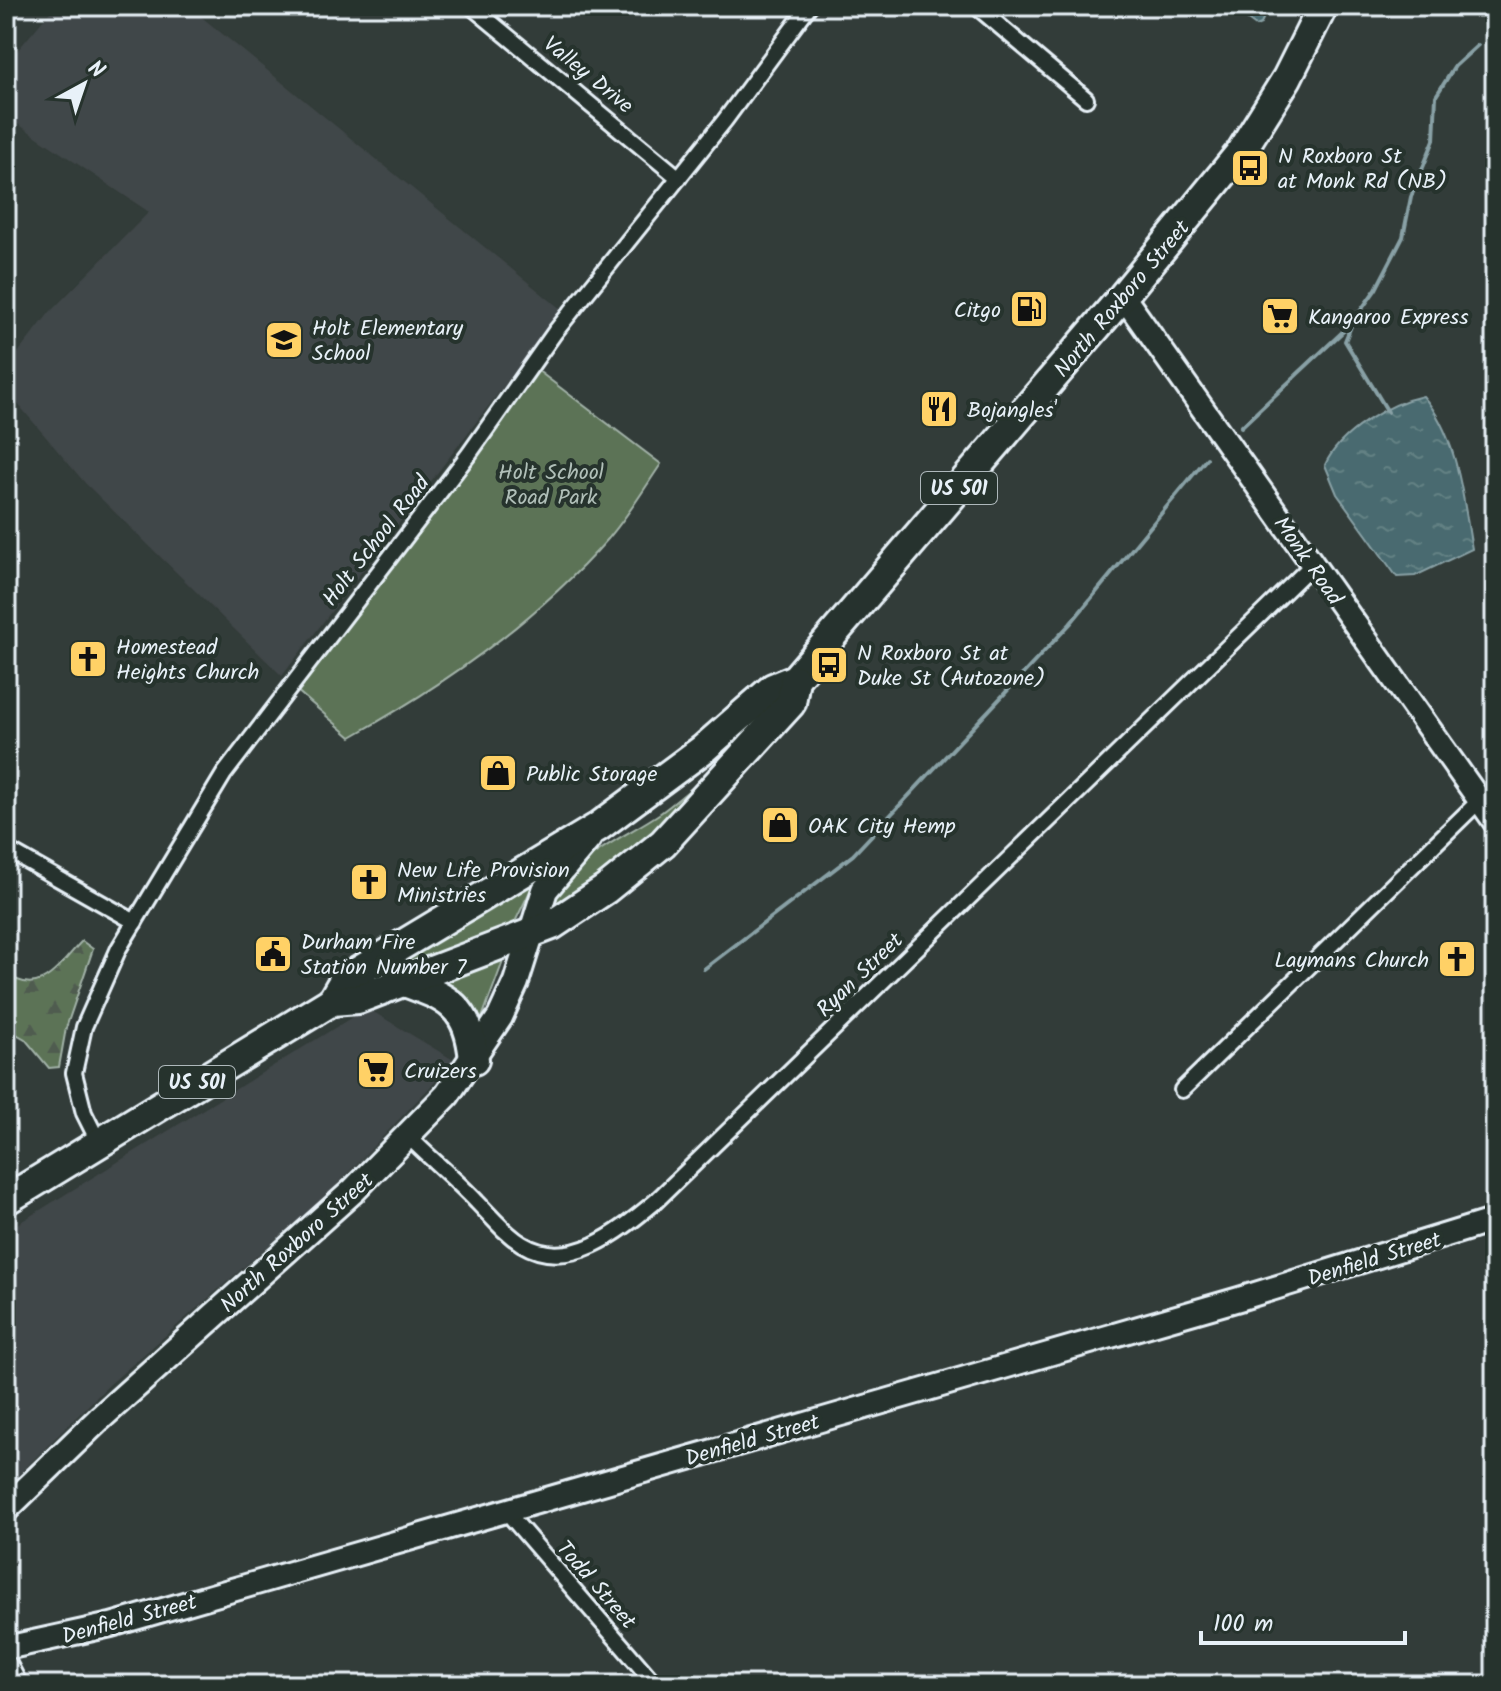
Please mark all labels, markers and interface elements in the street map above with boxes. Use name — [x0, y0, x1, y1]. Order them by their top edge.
street label: Valley Drive — [535, 28, 640, 124]
north arrow — [44, 44, 124, 124]
text: N — [79, 53, 112, 89]
place label: N Roxboro St at Monk Rd (NB) — [1278, 140, 1447, 200]
bus stop icon: N Roxboro St at Monk Rd (NB) — [1229, 147, 1271, 189]
street label: North Roxboro Street — [1046, 213, 1200, 386]
fuel station icon: Citgo — [1008, 288, 1050, 330]
place label: Citgo — [954, 294, 1001, 329]
supermarket icon: Kangaroo Express — [1259, 295, 1301, 337]
place label: Kangaroo Express — [1308, 301, 1469, 336]
place label: Holt Elementary School — [312, 312, 464, 372]
school or university icon: Holt Elementary School — [263, 319, 305, 361]
restaurant icon: Bojangles' — [918, 388, 960, 430]
place label: Bojangles' — [967, 394, 1058, 429]
park label: Holt School Road Park — [498, 456, 605, 516]
street label: Holt School Road — [314, 467, 440, 615]
road number: US 501 — [921, 472, 997, 504]
street label: Monk Road — [1263, 509, 1351, 614]
place label: Homestead Heights Church — [116, 631, 259, 691]
place label: N Roxboro St at Duke St (Autozone) — [857, 637, 1045, 697]
church icon: Homestead Heights Church — [67, 638, 109, 680]
bus stop icon: N Roxboro St at Duke St (Autozone) — [808, 644, 850, 686]
shop icon: Public Storage — [477, 752, 519, 794]
place label: Public Storage — [526, 758, 658, 793]
shop icon: OAK City Hemp — [759, 804, 801, 846]
place label: OAK City Hemp — [808, 810, 956, 845]
place label: New Life Provision Ministries — [397, 854, 570, 914]
church icon: New Life Provision Ministries — [348, 861, 390, 903]
street label: Ryan Street — [809, 925, 913, 1027]
place label: Durham Fire Station Number 7 — [301, 926, 467, 986]
public building icon: Durham Fire Station Number 7 — [252, 933, 294, 975]
church icon: Laymans Church — [1436, 938, 1478, 980]
place label: Laymans Church — [1274, 944, 1429, 979]
supermarket icon: Cruizers — [355, 1049, 397, 1091]
place label: Cruizers — [404, 1055, 477, 1090]
road number: US 501 — [159, 1066, 235, 1098]
street label: North Roxboro Street — [213, 1165, 383, 1323]
street label: Denfield Street — [1303, 1223, 1446, 1297]
street label: Denfield Street — [681, 1405, 824, 1477]
street label: Todd Street — [546, 1533, 644, 1638]
street label: Denfield Street — [58, 1585, 201, 1655]
scale bar — [1201, 1595, 1405, 1645]
text: 100 m — [1213, 1605, 1273, 1644]

